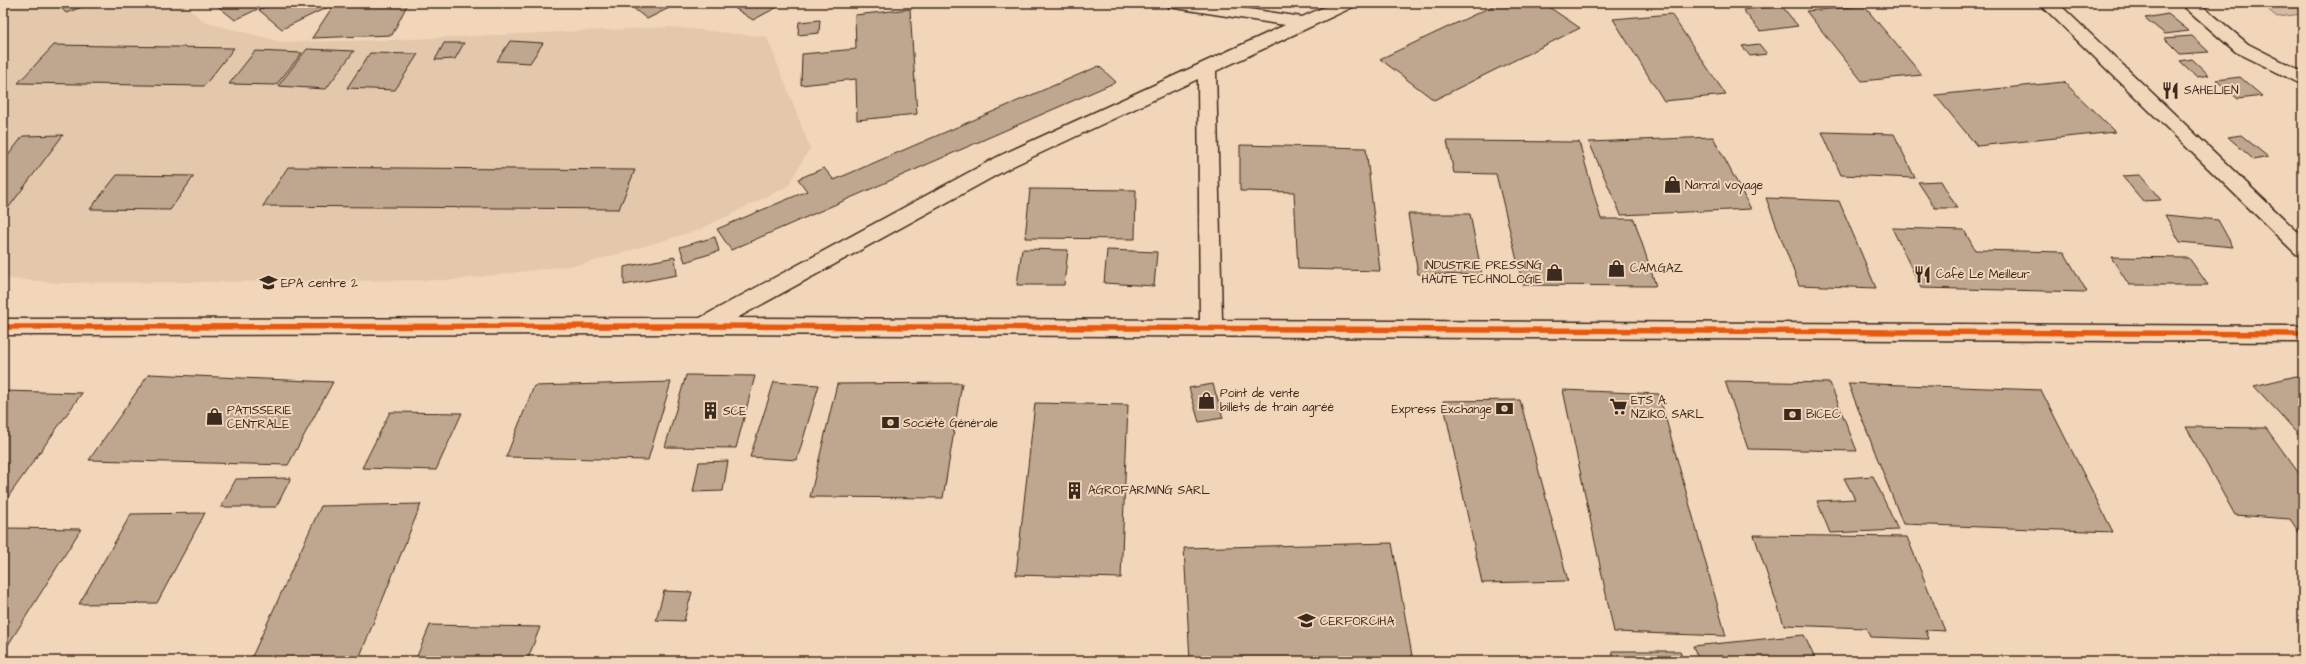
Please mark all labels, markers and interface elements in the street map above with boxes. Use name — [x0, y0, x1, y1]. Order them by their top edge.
restaurant icon: SAHELIEN — [2161, 80, 2181, 100]
place label: SAHELIEN — [2184, 82, 2239, 99]
shop icon: Narral voyage — [1662, 175, 1682, 195]
place label: Narral voyage — [1685, 177, 1764, 195]
place label: INDUSTRIE PRESSING HAUTE TECHNOLOGIE — [1421, 257, 1543, 288]
shop icon: CAM.GAZ — [1607, 258, 1627, 278]
place label: CAM.GAZ — [1630, 260, 1684, 277]
shop icon: INDUSTRIE PRESSING HAUTE TECHNOLOGIE — [1545, 262, 1565, 282]
restaurant icon: Café Le Meilleur — [1913, 264, 1933, 284]
place label: Café Le Meilleur — [1936, 266, 2030, 283]
school or university icon: EPA centre 2 — [258, 273, 278, 293]
place label: EPA centre 2 — [281, 275, 358, 292]
place label: Point de vente billets de train agréé — [1220, 385, 1335, 417]
shop icon: Point de vente billets de train agréé — [1197, 390, 1217, 410]
place label: ETS A. NZIKO. SARL — [1631, 392, 1705, 423]
supermarket icon: ETS A. NZIKO. SARL — [1608, 397, 1628, 417]
bank icon: Express Exchange — [1495, 399, 1515, 419]
building icon: SCE — [700, 401, 720, 421]
place label: Express Exchange — [1392, 401, 1493, 419]
place label: PATISSERIE CENTRALE — [227, 402, 292, 433]
place label: SCE — [723, 403, 746, 420]
bank icon: BICEC — [1783, 404, 1803, 424]
place label: BICEC — [1806, 406, 1841, 423]
shop icon: PATISSERIE CENTRALE — [204, 407, 224, 427]
bank icon: Société Générale — [880, 413, 900, 433]
place label: Société Générale — [903, 415, 998, 432]
building icon: AGROFARMING SARL — [1065, 480, 1085, 500]
place label: AGROFARMING SARL — [1088, 482, 1210, 499]
school or university icon: CERFORCIHA — [1297, 611, 1317, 631]
place label: CERFORCIHA — [1320, 613, 1395, 630]

